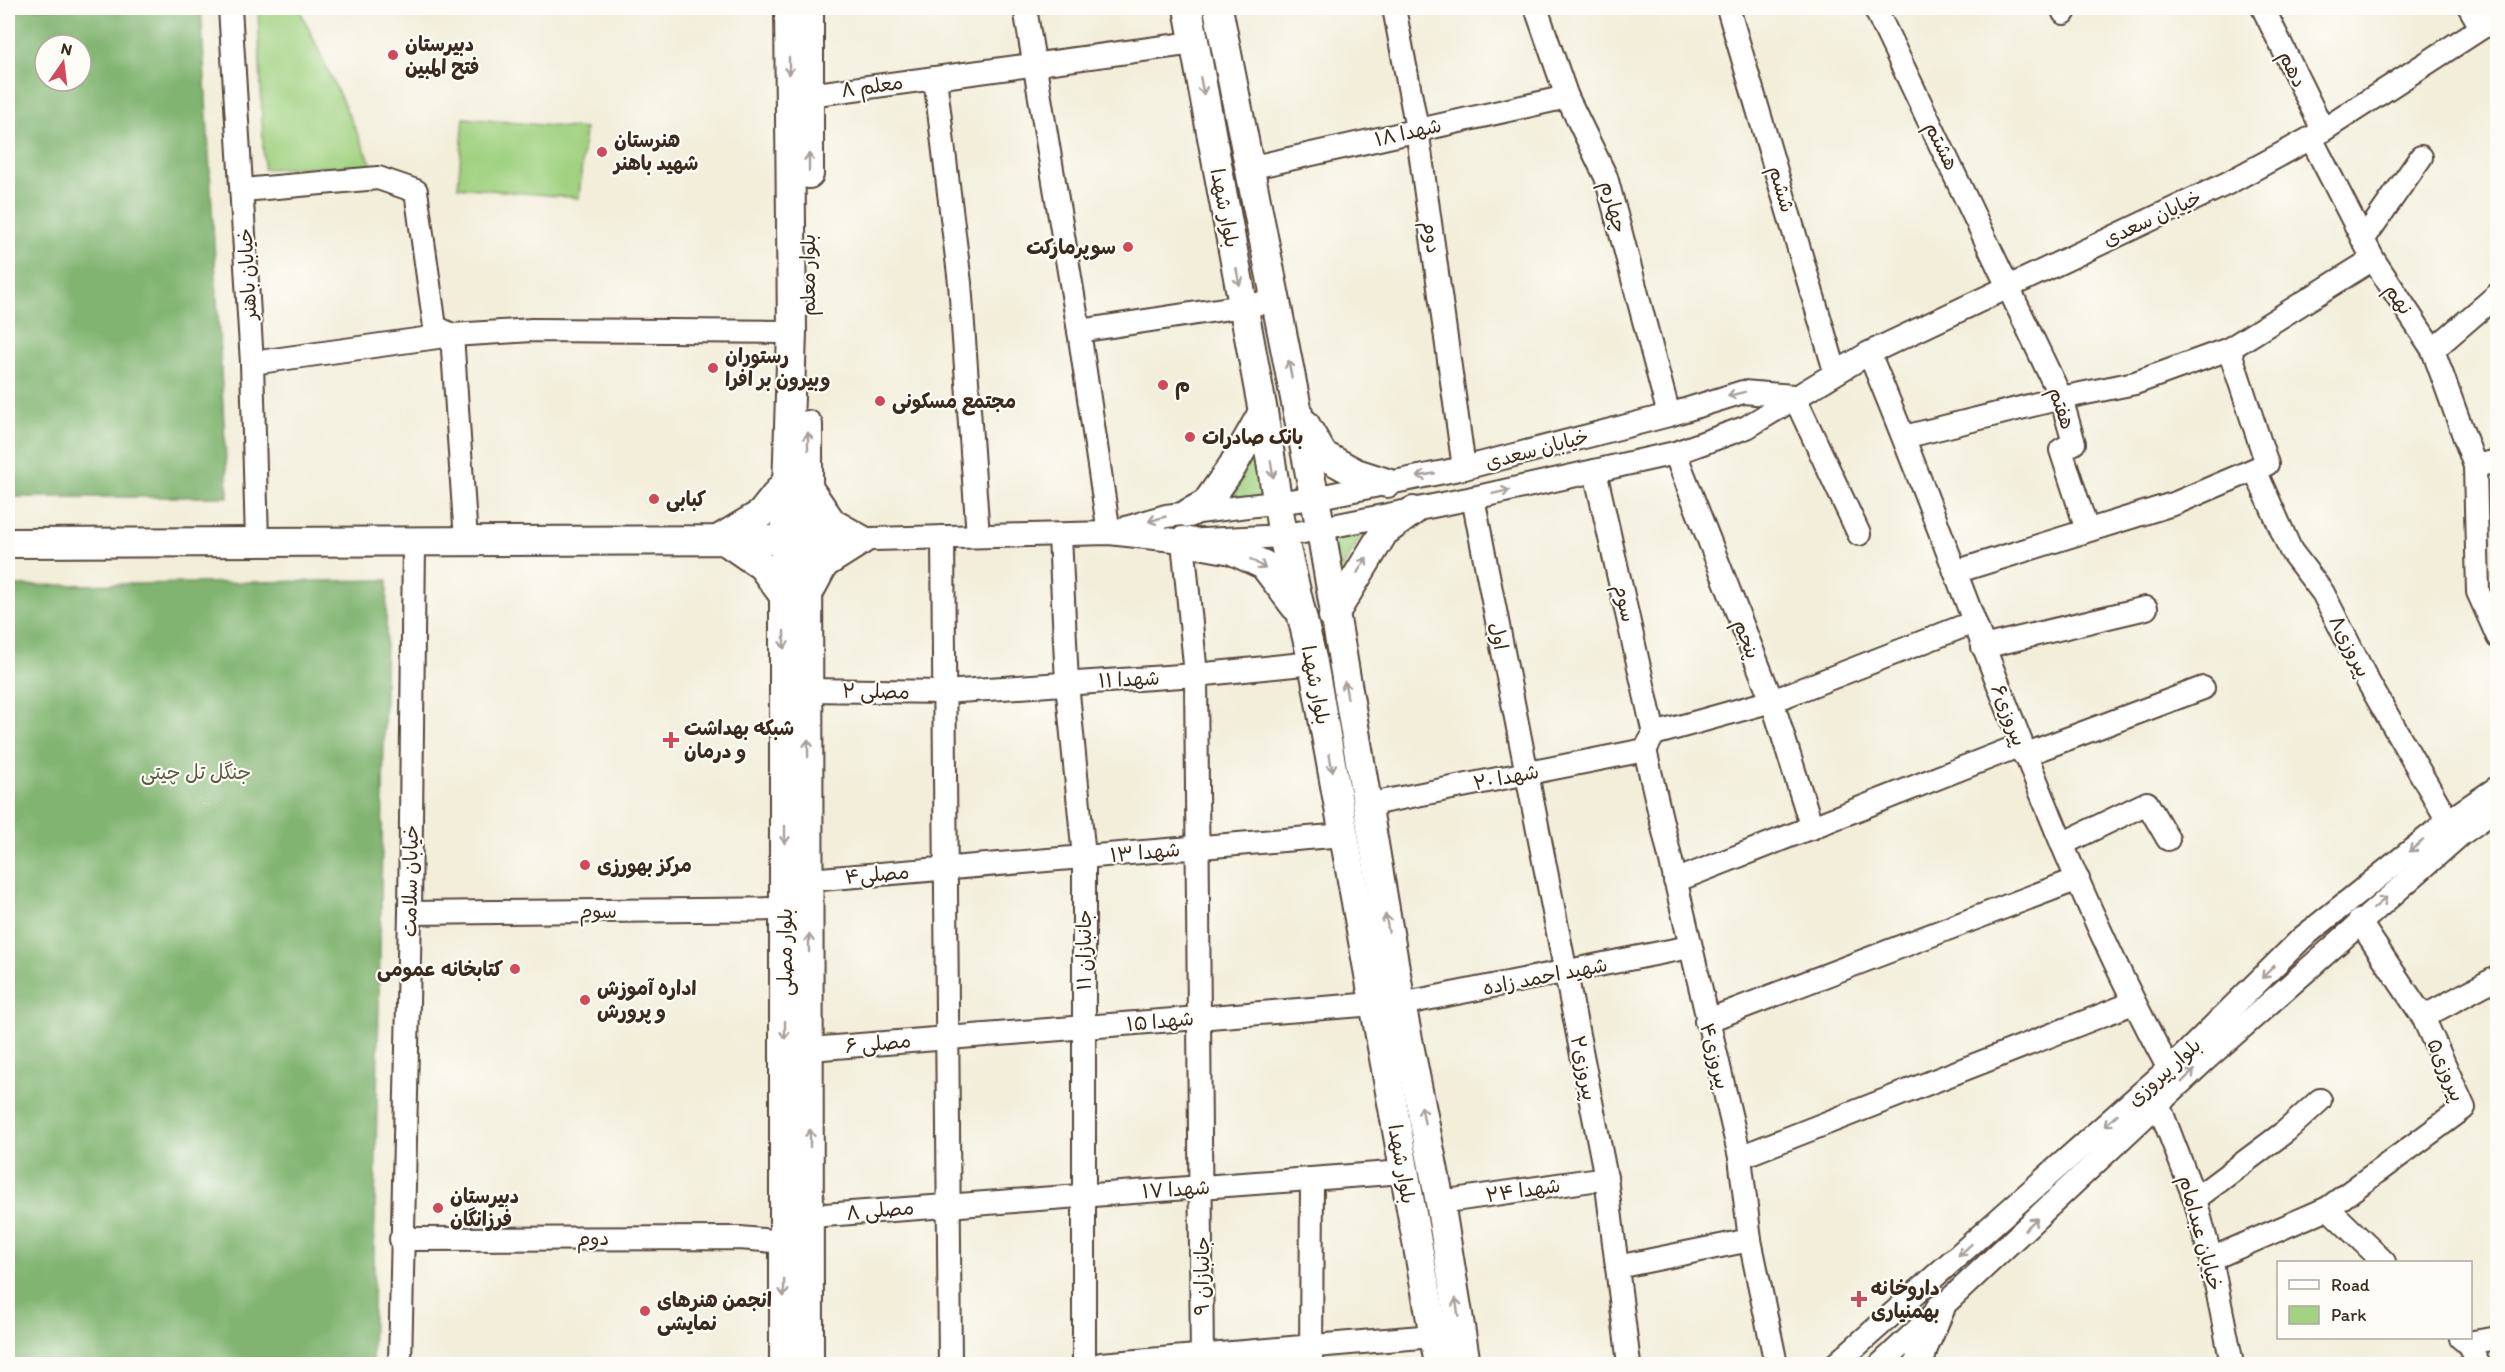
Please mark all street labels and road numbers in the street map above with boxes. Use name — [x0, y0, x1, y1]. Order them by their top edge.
street label: دهم — [2271, 47, 2312, 93]
street label: معلم ۸ — [839, 70, 905, 105]
street label: شهدا ۱۸ — [1372, 113, 1444, 151]
street label: هشتم — [1917, 118, 1964, 175]
street label: ششم — [1761, 163, 1800, 216]
street label: بلوار شهدا — [1206, 166, 1244, 250]
street label: چهارم — [1593, 178, 1632, 236]
street label: خیابان سعدی — [2099, 185, 2205, 251]
street label: دوم — [1414, 219, 1446, 255]
street label: خیابان باهنر — [233, 228, 261, 322]
street label: بلوار معلم — [796, 234, 823, 316]
street label: نهم — [2377, 279, 2418, 321]
street label: هفتم — [2041, 384, 2080, 433]
street label: خیابان سعدی — [1483, 424, 1591, 474]
street label: سوم — [1605, 582, 1641, 625]
street label: پیروزی۸ — [2323, 611, 2376, 681]
street label: پنجم — [1726, 616, 1765, 663]
street label: اول — [1485, 620, 1513, 652]
street label: بلوار شهدا — [1297, 643, 1335, 727]
street label: شهدا ۱۱ — [1098, 665, 1160, 693]
street label: مصلی ۲ — [842, 678, 910, 705]
street label: پیروزی۶ — [1985, 681, 2032, 750]
street label: شهدا ۲۰ — [1471, 759, 1541, 795]
street label: خیابان سلامت — [397, 825, 423, 937]
street label: شهدا ۱۳ — [1109, 837, 1181, 867]
street label: مصلی۴ — [844, 859, 910, 890]
street label: سوم — [579, 899, 617, 927]
street label: بلوار مصلی — [773, 908, 798, 996]
street label: جانبازان ۱۱ — [1072, 909, 1096, 991]
street label: شهید احمد زاده — [1481, 952, 1609, 1000]
street label: شهدا ۱۵ — [1125, 1006, 1195, 1036]
street label: پیروزی۴ — [1694, 1021, 1735, 1092]
street label: مصلی ۶ — [844, 1028, 912, 1059]
street label: پیروزی۲ — [1565, 1033, 1602, 1103]
street label: بلوار پیروزی — [2122, 1033, 2206, 1112]
street label: پیروزی۵ — [2421, 1035, 2470, 1105]
street label: بلوار شهدا — [1383, 1122, 1421, 1206]
street label: شهدا ۲۴ — [1484, 1173, 1562, 1207]
street label: خیابان عبدامام — [2171, 1173, 2228, 1294]
street label: شهدا ۱۷ — [1141, 1175, 1211, 1203]
street label: مصلی ۸ — [845, 1195, 915, 1226]
street label: دوم — [577, 1226, 609, 1254]
street label: جانبازان ۹ — [1190, 1236, 1214, 1316]

